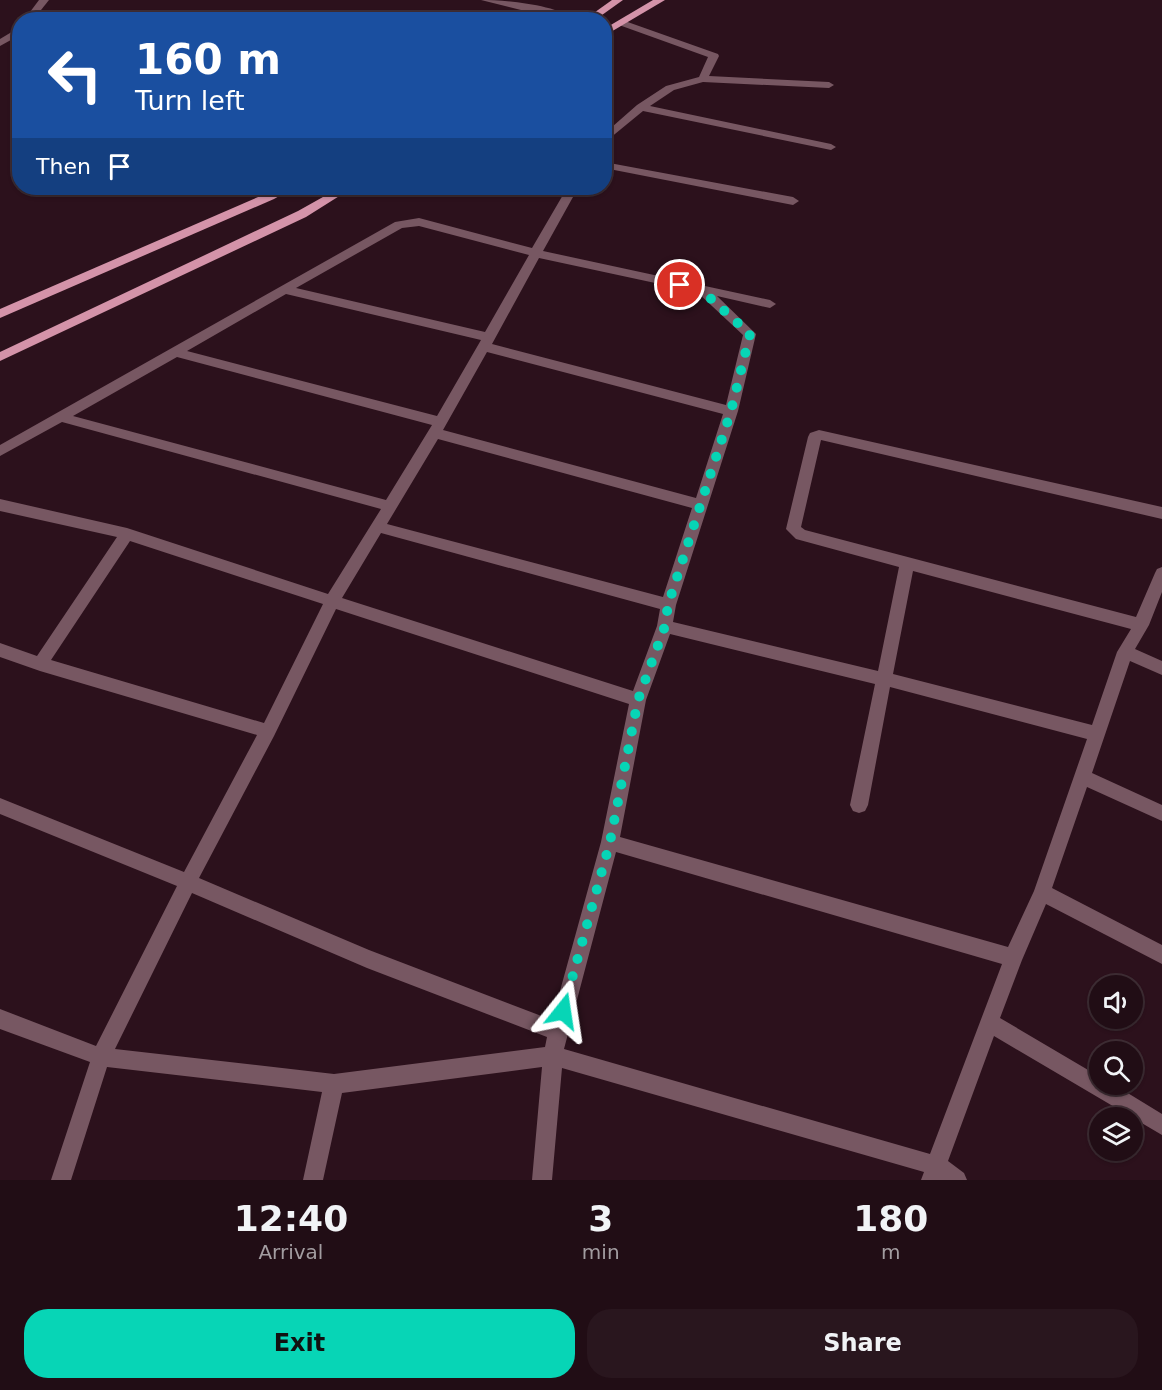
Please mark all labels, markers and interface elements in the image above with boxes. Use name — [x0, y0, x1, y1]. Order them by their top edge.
text: 160 m — [135, 35, 281, 84]
icon: left — [36, 36, 114, 114]
text: Turn left — [135, 85, 245, 116]
icon: arrive — [103, 150, 136, 183]
text: Then — [36, 154, 91, 179]
pin — [654, 259, 705, 310]
icon: arrive — [663, 268, 696, 301]
map controls — [1089, 975, 1143, 1161]
button: sound — [1089, 975, 1143, 1029]
position arrow — [531, 979, 595, 1043]
button: search — [1089, 1041, 1143, 1095]
button: layers — [1089, 1107, 1143, 1161]
text: 12:40 — [234, 1198, 348, 1239]
text: 3 — [588, 1198, 613, 1239]
text: 180 — [853, 1198, 928, 1239]
text: Arrival — [258, 1240, 323, 1264]
text: min — [582, 1240, 620, 1264]
text: m — [881, 1240, 901, 1264]
button: Exit — [24, 1309, 575, 1378]
button: Share — [587, 1309, 1138, 1378]

